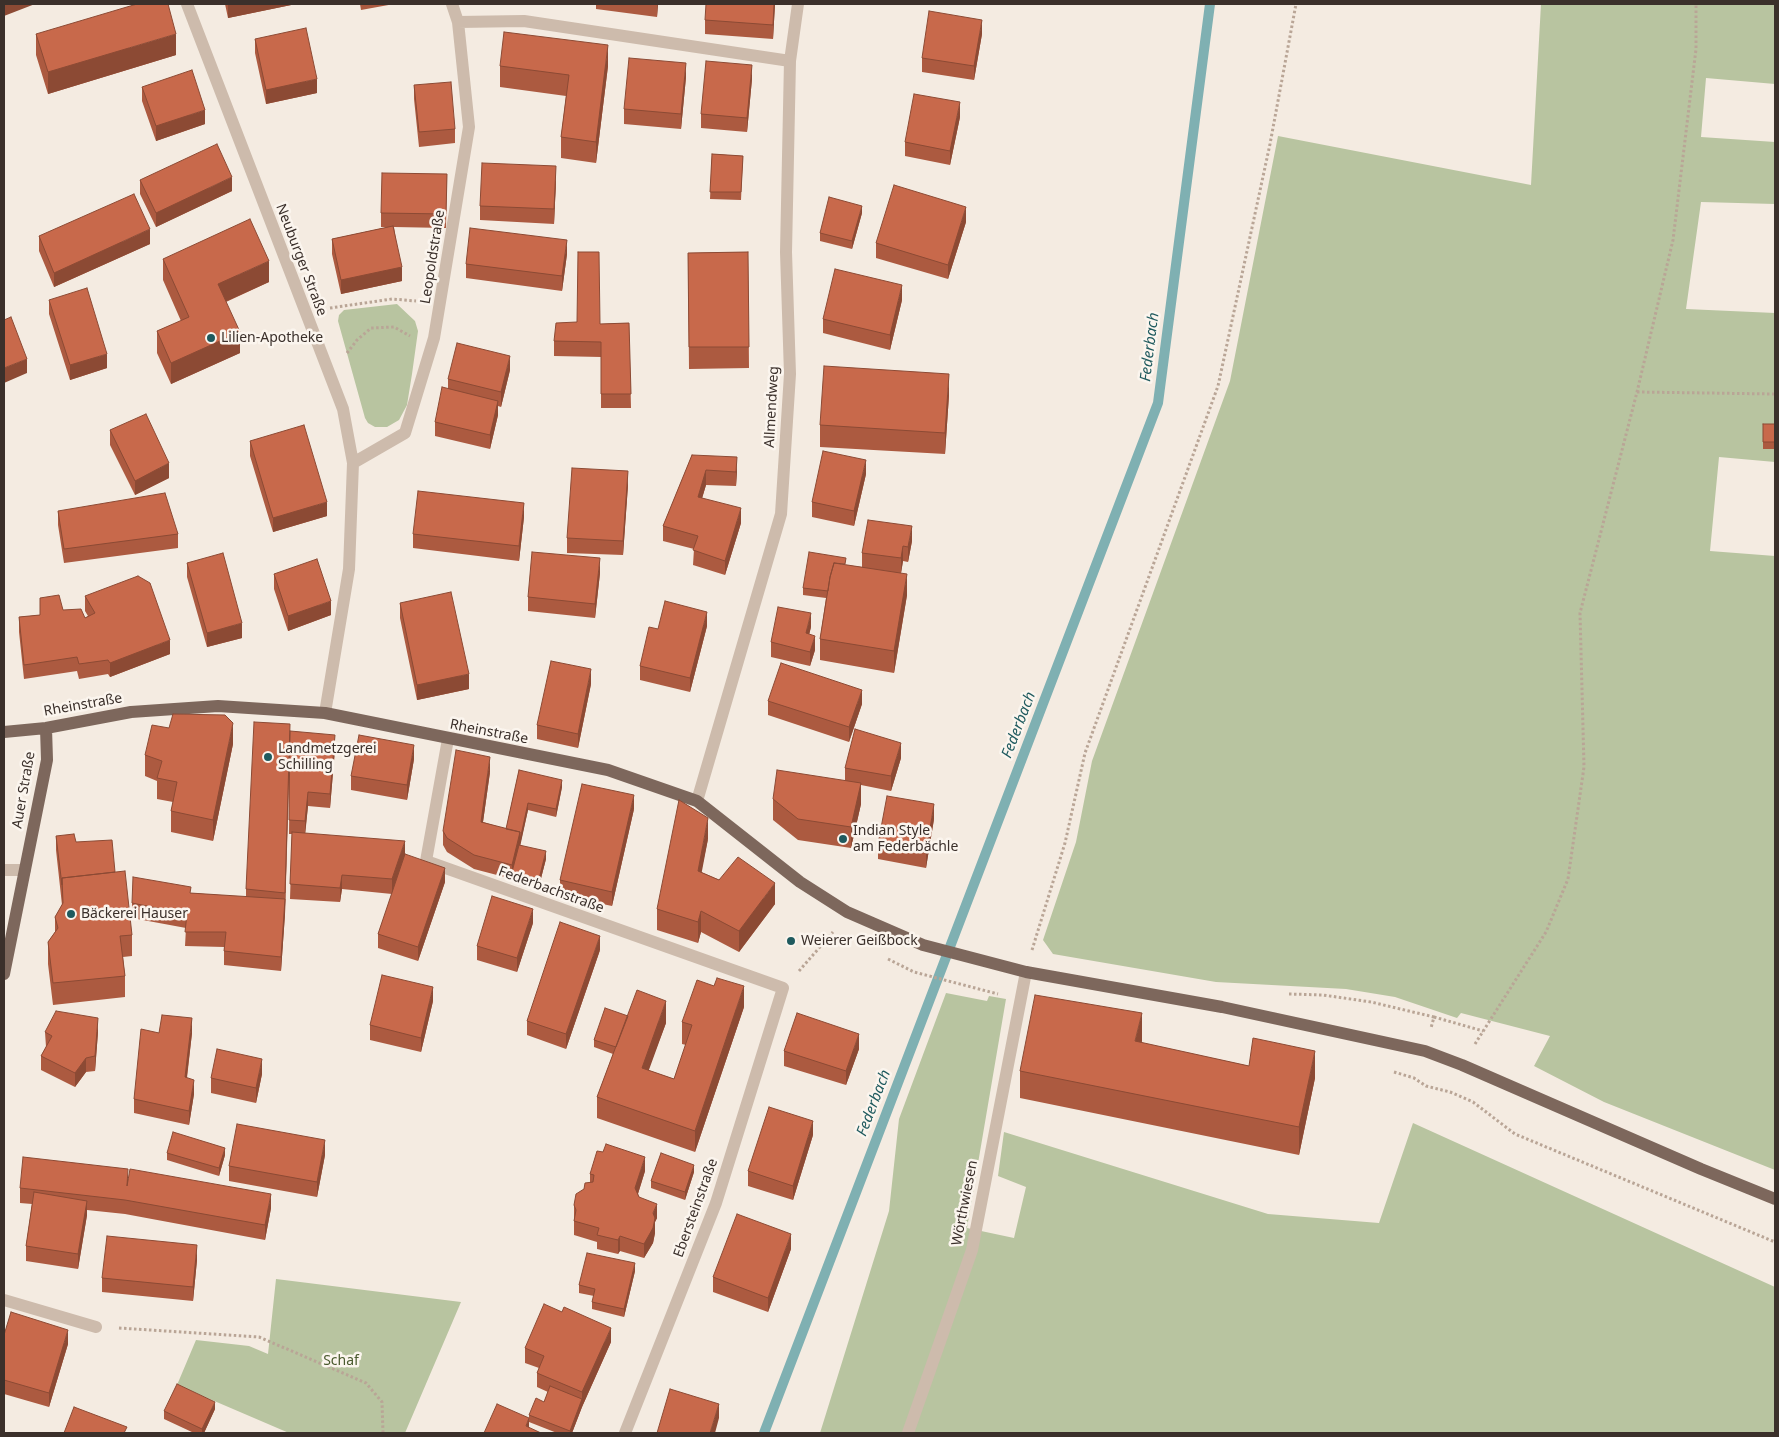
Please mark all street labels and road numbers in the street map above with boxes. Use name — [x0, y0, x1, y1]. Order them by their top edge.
street label: Neuburger Straße — [272, 202, 330, 318]
street label: Leopoldstraße — [417, 209, 449, 305]
street label: Allmendweg — [761, 366, 783, 448]
street label: Rheinstraße — [42, 690, 124, 720]
street label: Rheinstraße — [448, 716, 530, 748]
street label: Auer Straße — [9, 750, 39, 830]
street label: Federbachstraße — [496, 863, 606, 917]
street label: Ebersteinstraße — [670, 1156, 722, 1260]
street label: Wörthwiesen — [949, 1159, 981, 1247]

